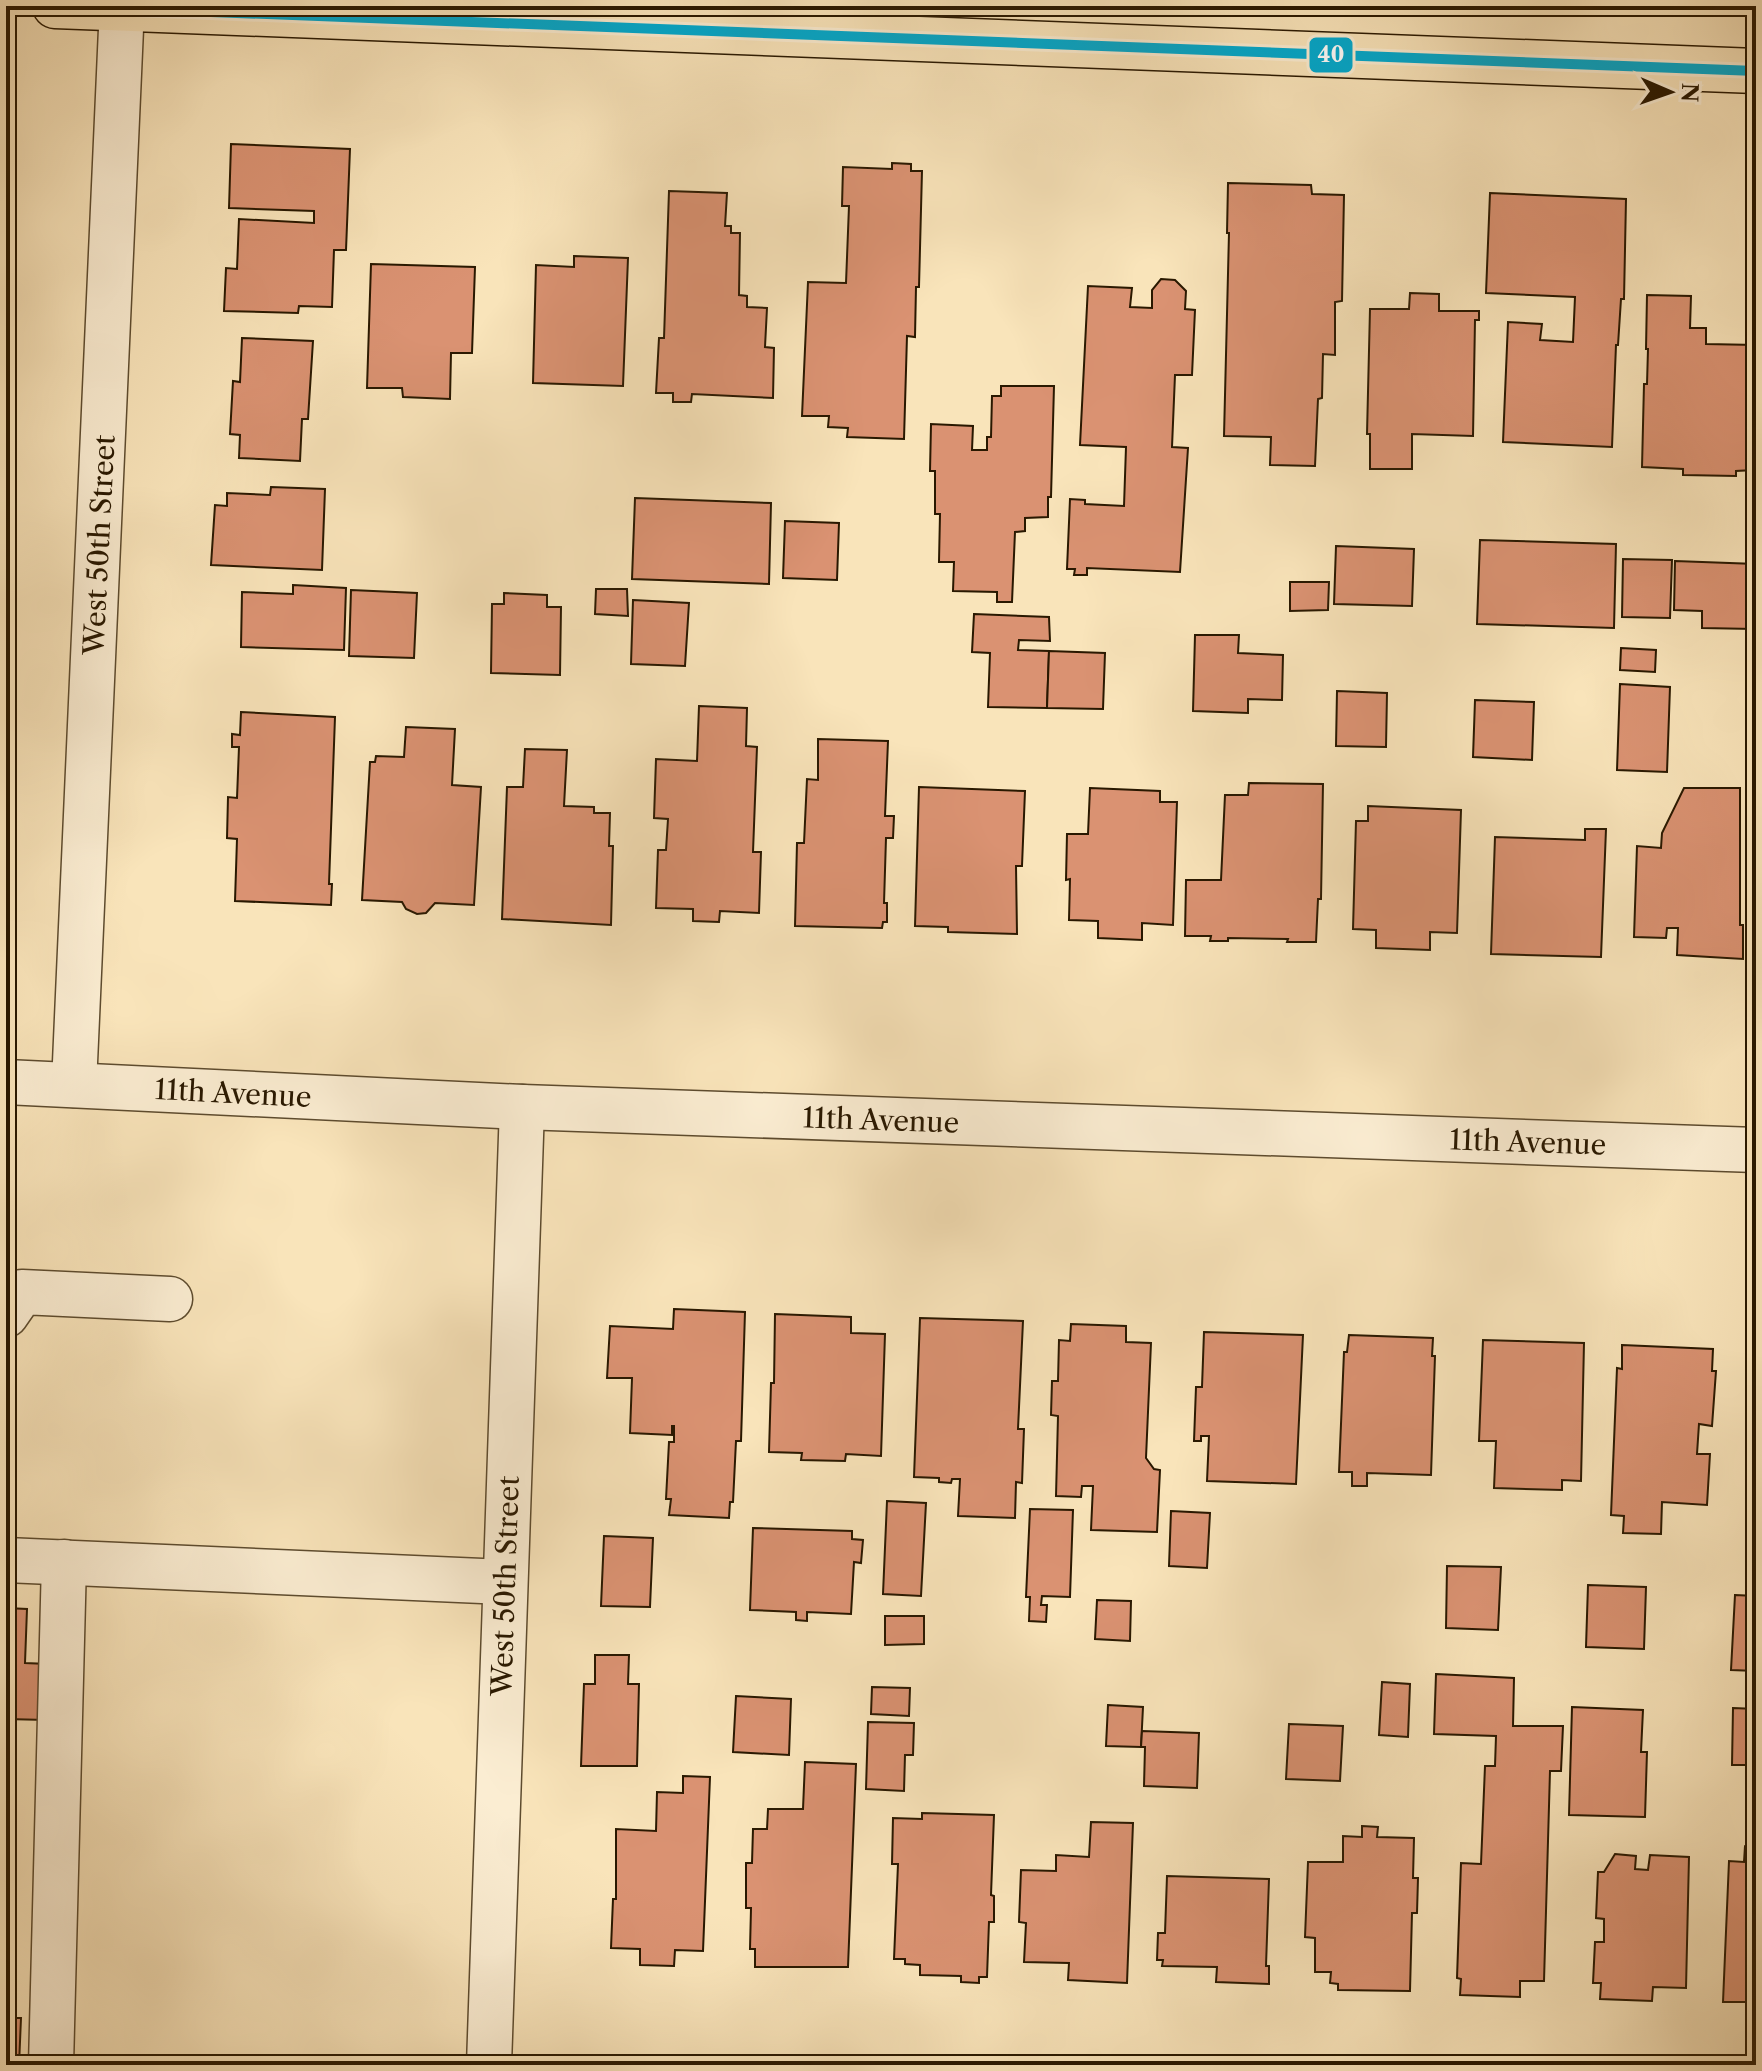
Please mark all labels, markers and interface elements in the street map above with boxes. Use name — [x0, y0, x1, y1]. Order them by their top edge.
line badge: 40 — [1308, 36, 1354, 74]
text: 40 — [1317, 41, 1345, 68]
north arrow — [1630, 52, 1710, 132]
text: N — [1676, 83, 1703, 103]
street label: West 50th Street — [76, 434, 122, 657]
street label: 11th Avenue — [154, 1072, 312, 1114]
street label: 11th Avenue — [802, 1100, 960, 1140]
street label: 11th Avenue — [1449, 1122, 1607, 1162]
street label: West 50th Street — [484, 1475, 526, 1698]

